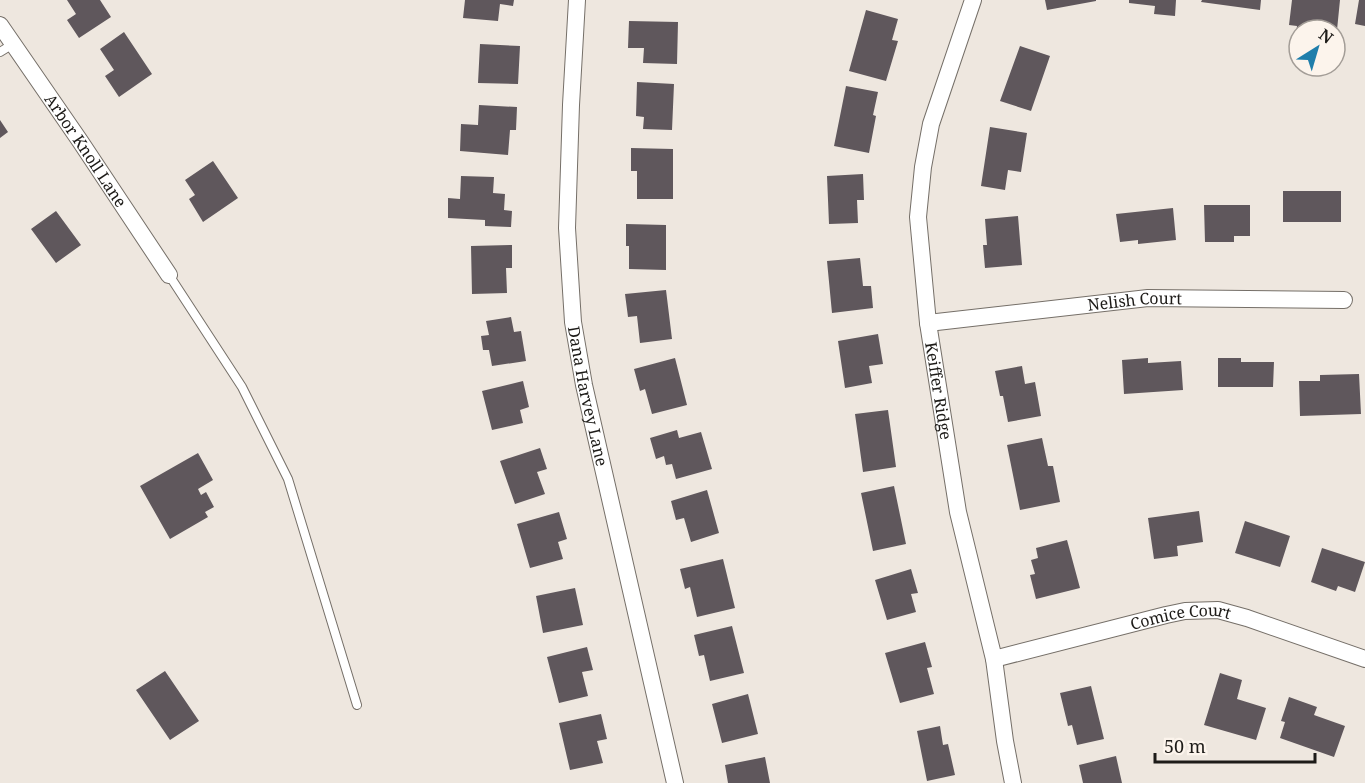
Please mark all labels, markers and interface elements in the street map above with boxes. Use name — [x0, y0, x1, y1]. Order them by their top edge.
north arrow — [1287, 18, 1347, 78]
text: N — [1314, 23, 1338, 49]
street label: Arbor Knoll Lane — [40, 89, 132, 211]
street label: Nelish Court — [1086, 287, 1182, 316]
street label: Dana Harvey Lane — [563, 324, 613, 468]
street label: Keiffer Ridge — [920, 340, 957, 441]
street label: Comice Court — [1128, 599, 1234, 635]
scale bar — [1155, 726, 1316, 764]
text: 50 m — [1164, 734, 1206, 758]

